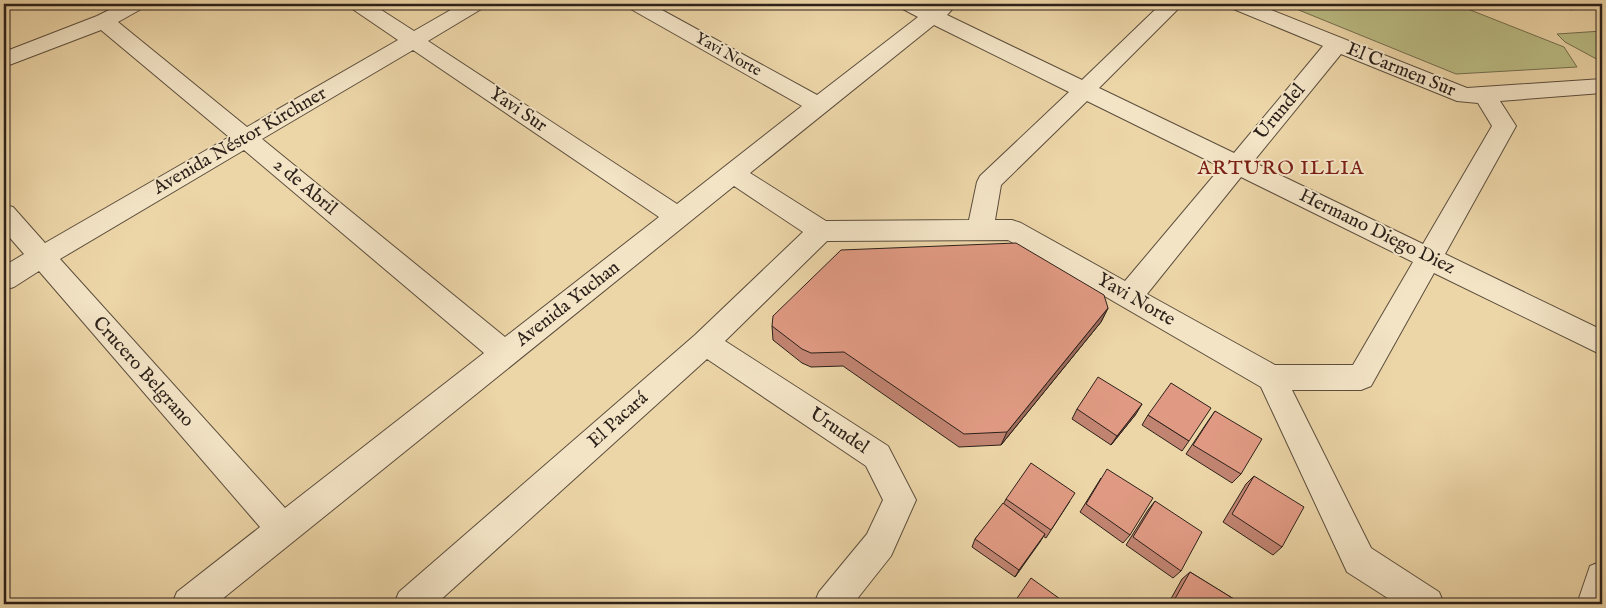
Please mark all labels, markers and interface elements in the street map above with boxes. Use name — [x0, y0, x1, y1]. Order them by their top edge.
street label: Yavi Norte — [691, 29, 765, 81]
street label: El Carmen Sur — [1343, 37, 1459, 103]
street label: Urundel — [1249, 78, 1311, 145]
street label: Avenida Néstor Kirchner — [148, 82, 331, 201]
street label: Yavi Sur — [484, 82, 552, 138]
street label: 2 de Abril — [268, 153, 343, 221]
district label: ARTURO ILLIA — [1197, 156, 1364, 181]
street label: Hermano Diego Diez — [1295, 184, 1459, 280]
street label: Avenida Yuchan — [510, 256, 625, 353]
street label: Yavi Norte — [1093, 268, 1180, 332]
street label: Crucero Belgrano — [87, 312, 199, 432]
street label: El Pacará — [583, 386, 654, 453]
street label: Urundel — [805, 402, 874, 460]

